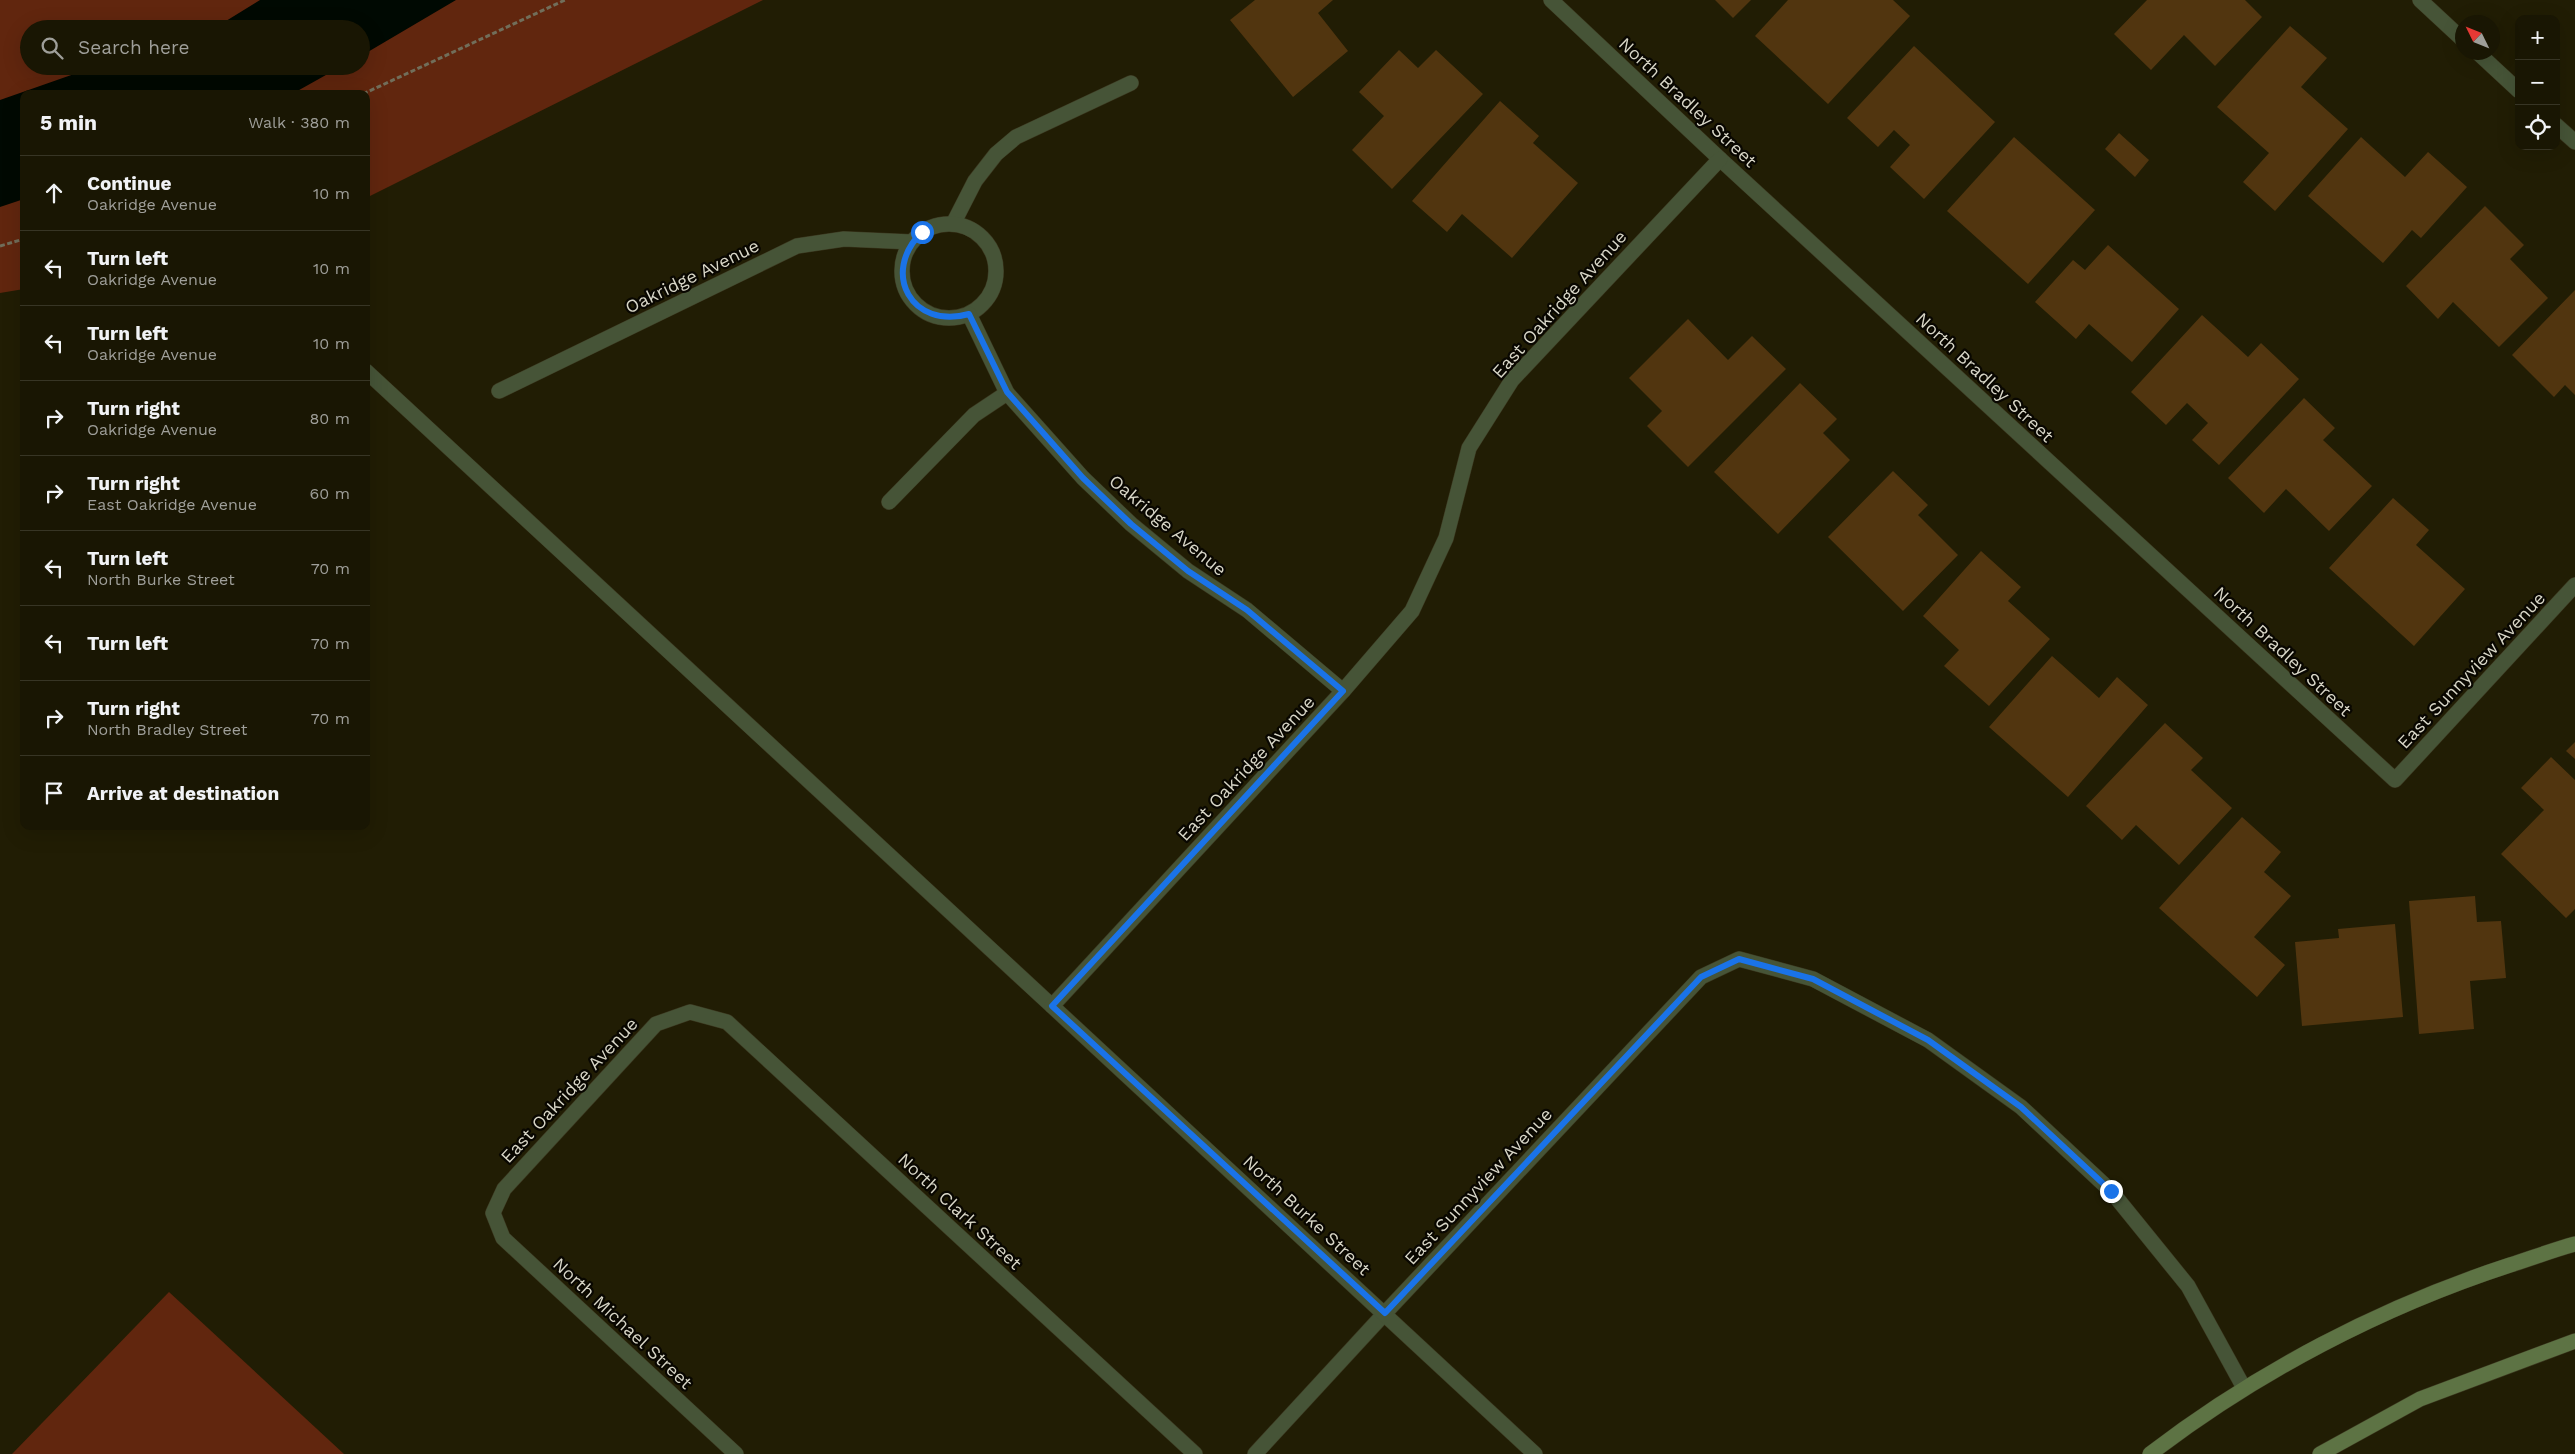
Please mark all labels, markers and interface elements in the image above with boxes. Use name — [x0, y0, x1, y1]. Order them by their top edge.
north arrow — [2455, 15, 2500, 60]
map controls — [2515, 15, 2560, 150]
button: + — [2515, 15, 2560, 60]
search box — [20, 20, 370, 75]
street label: North Bradley Street — [1615, 33, 1761, 172]
icon: search — [38, 34, 66, 62]
text: Search here — [78, 36, 189, 59]
button: − — [2515, 60, 2560, 105]
button: locate — [2515, 105, 2560, 150]
text: 5 min — [40, 110, 97, 135]
text: Walk · 380 m — [248, 113, 350, 132]
text: Continue — [87, 172, 171, 195]
icon: ahead — [40, 179, 68, 207]
text: 10 m — [313, 184, 350, 203]
text: Oakridge Avenue — [87, 195, 217, 214]
route start — [911, 221, 934, 244]
street label: East Oakridge Avenue — [1487, 226, 1631, 382]
street label: Oakridge Avenue — [622, 234, 762, 318]
text: Turn left — [87, 247, 168, 270]
icon: left — [40, 254, 68, 282]
text: 10 m — [313, 259, 350, 278]
text: Oakridge Avenue — [87, 270, 217, 289]
street label: North Bradley Street — [1912, 308, 2058, 447]
text: Turn left — [87, 322, 168, 345]
icon: left — [40, 329, 68, 357]
text: 10 m — [313, 334, 350, 353]
text: Oakridge Avenue — [87, 345, 217, 364]
text: Turn right — [87, 397, 180, 420]
icon: right — [40, 404, 68, 432]
text: 80 m — [309, 409, 350, 428]
text: Oakridge Avenue — [87, 420, 217, 439]
street label: Oakridge Avenue — [1105, 470, 1231, 580]
text: Turn right — [87, 472, 180, 495]
icon: right — [40, 479, 68, 507]
text: 60 m — [310, 484, 350, 503]
text: East Oakridge Avenue — [87, 495, 257, 514]
text: Turn left — [87, 547, 168, 570]
icon: left — [40, 554, 68, 582]
text: 70 m — [311, 559, 350, 578]
text: North Burke Street — [87, 570, 235, 589]
street label: North Bradley Street — [2210, 582, 2356, 721]
street label: East Sunnyview Avenue — [2393, 587, 2549, 753]
icon: left — [40, 629, 68, 657]
text: Turn left — [87, 632, 168, 655]
text: 70 m — [311, 634, 350, 653]
street label: East Oakridge Avenue — [1173, 691, 1319, 845]
text: Turn right — [87, 697, 180, 720]
icon: right — [40, 704, 68, 732]
text: 70 m — [311, 709, 350, 728]
text: North Bradley Street — [87, 720, 247, 739]
icon: arrive — [40, 779, 68, 807]
text: Arrive at destination — [87, 782, 279, 805]
street label: East Oakridge Avenue — [496, 1013, 642, 1167]
street label: East Sunnyview Avenue — [1400, 1103, 1556, 1269]
street label: North Clark Street — [894, 1148, 1026, 1274]
street label: North Burke Street — [1239, 1151, 1375, 1280]
route end — [2100, 1180, 2123, 1203]
street label: North Michael Street — [549, 1253, 697, 1393]

